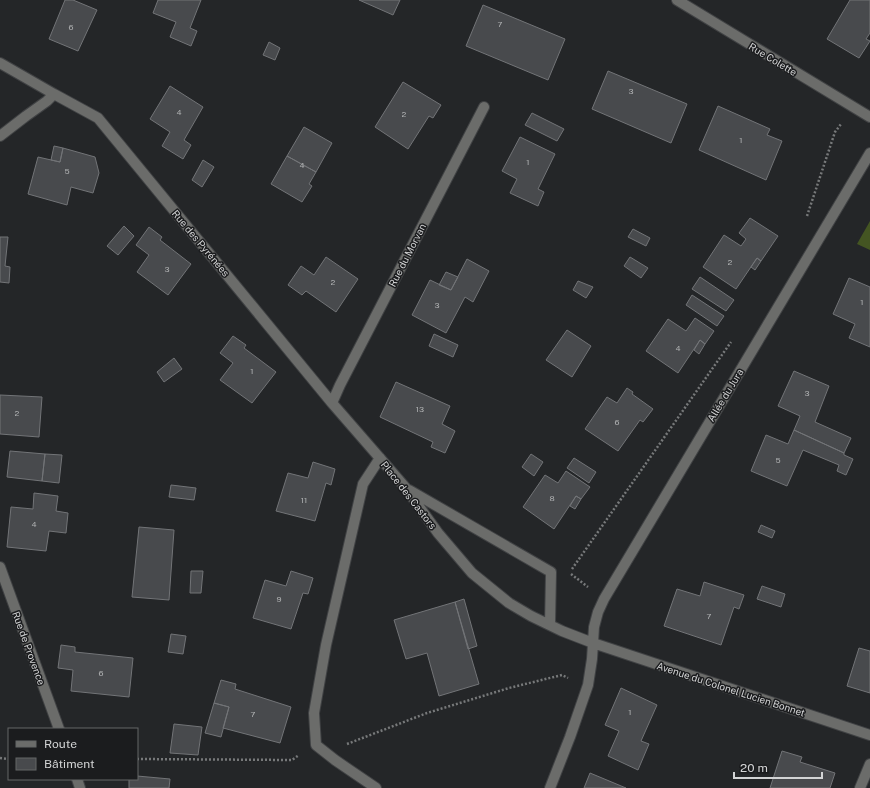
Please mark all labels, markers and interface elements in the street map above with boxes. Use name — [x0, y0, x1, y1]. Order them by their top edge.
house number: 7 — [498, 19, 503, 29]
house number: 6 — [69, 22, 74, 32]
street label: Rue Colette — [747, 40, 800, 78]
house number: 3 — [628, 86, 634, 96]
house number: 4 — [176, 107, 182, 117]
house number: 2 — [402, 109, 407, 119]
house number: 1 — [739, 135, 743, 145]
house number: 1 — [526, 157, 530, 167]
house number: 4 — [299, 160, 305, 170]
house number: 5 — [64, 166, 70, 176]
street label: Rue des Pyrénées — [170, 207, 232, 279]
street label: Rue du Morvan — [386, 221, 428, 289]
house number: 2 — [728, 257, 733, 267]
house number: 3 — [164, 264, 170, 274]
house number: 2 — [331, 277, 336, 287]
house number: 1 — [860, 297, 864, 307]
house number: 3 — [434, 300, 440, 310]
house number: 4 — [675, 343, 681, 353]
house number: 1 — [250, 366, 254, 376]
street label: Allée du Jura — [705, 366, 745, 424]
house number: 3 — [804, 388, 810, 398]
house number: 13 — [416, 404, 424, 414]
house number: 2 — [15, 408, 20, 418]
house number: 6 — [615, 417, 620, 427]
house number: 5 — [775, 455, 781, 465]
street label: Place des Castors — [379, 459, 439, 531]
house number: 8 — [549, 493, 555, 503]
house number: 11 — [301, 495, 307, 505]
house number: 4 — [31, 519, 37, 529]
house number: 9 — [277, 594, 282, 604]
street label: Rue de Provence — [10, 609, 48, 687]
house number: 7 — [707, 611, 712, 621]
street label: Avenue du Colonel Lucien Bonnet — [655, 659, 807, 719]
house number: 6 — [99, 668, 104, 678]
house number: 1 — [628, 707, 632, 717]
house number: 7 — [251, 709, 256, 719]
legend — [8, 728, 138, 780]
text: Route — [44, 737, 77, 751]
scale bar — [734, 754, 822, 780]
text: Bâtiment — [44, 757, 95, 771]
text: 20 m — [740, 761, 768, 775]

